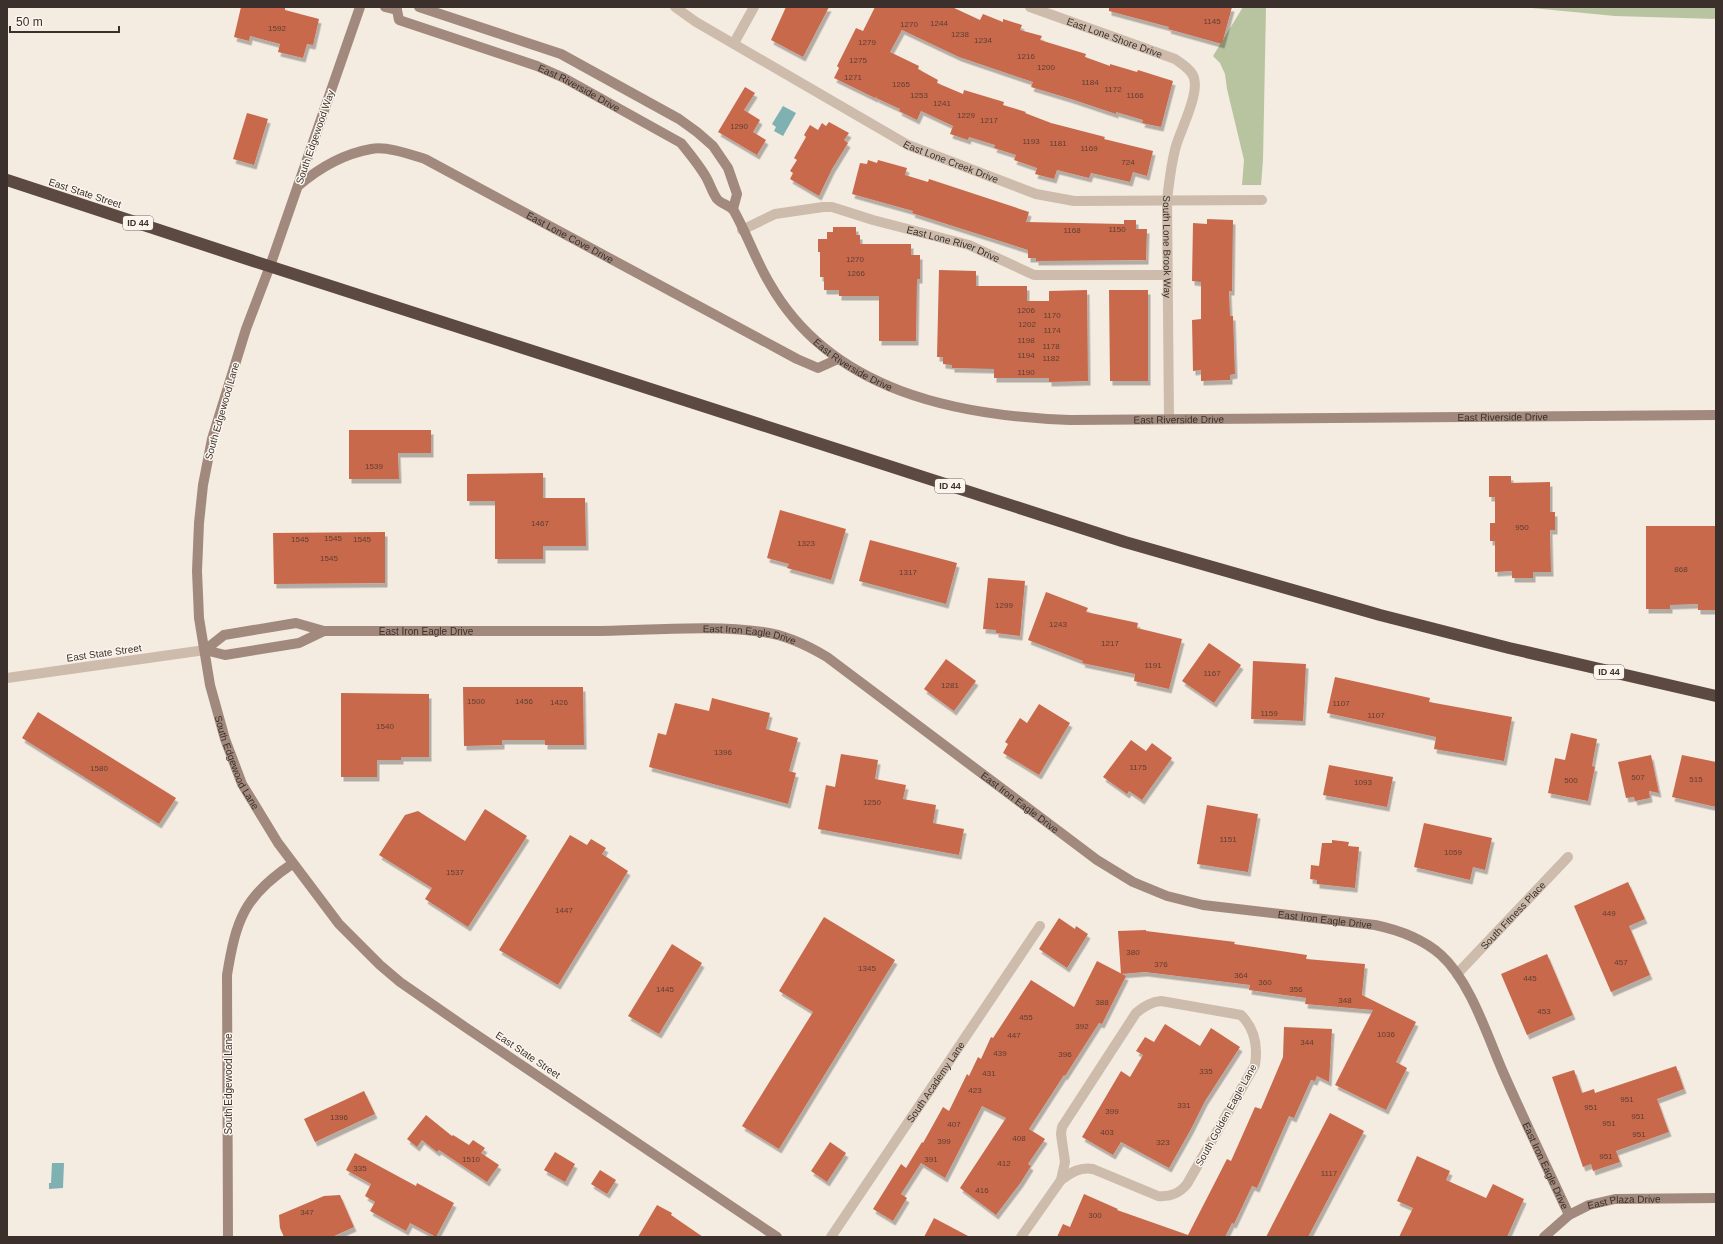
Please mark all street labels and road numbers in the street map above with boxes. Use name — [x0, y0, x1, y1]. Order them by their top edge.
street label: East Lone Shore Drive — [1065, 15, 1164, 60]
street label: East Riverside Drive — [537, 62, 622, 114]
street label: South Edgewood Way — [294, 89, 336, 185]
street label: East Lone Creek Drive — [902, 138, 1000, 185]
street label: East State Street — [47, 176, 123, 210]
street label: South Lone Brook Way — [1161, 195, 1173, 298]
street label: East Lone Cove Drive — [525, 209, 616, 265]
road number: ID 44 — [123, 216, 153, 230]
street label: East Lone River Drive — [906, 224, 1002, 264]
street label: East Riverside Drive — [812, 336, 895, 393]
street label: South Edgewood Lane — [203, 360, 241, 461]
street label: East Riverside Drive — [1457, 411, 1549, 423]
street label: East Riverside Drive — [1133, 413, 1225, 425]
road number: ID 44 — [935, 479, 965, 493]
street label: East Iron Eagle Drive — [703, 623, 798, 646]
street label: East Iron Eagle Drive — [379, 626, 474, 637]
street label: East State Street — [66, 642, 142, 664]
road number: ID 44 — [1594, 665, 1624, 679]
street label: South Edgewood Lane — [213, 714, 262, 812]
street label: East Iron Eagle Drive — [979, 769, 1062, 835]
street label: South Fitness Place — [1478, 879, 1548, 951]
street label: East Iron Eagle Drive — [1277, 908, 1373, 930]
street label: East State Street — [494, 1029, 563, 1081]
street label: South Edgewood Lane — [223, 1033, 234, 1135]
street label: South Academy Lane — [904, 1039, 967, 1124]
street label: South Golden Eagle Lane — [1193, 1062, 1259, 1168]
street label: East Iron Eagle Drive — [1521, 1120, 1571, 1211]
street label: East Plaza Drive — [1586, 1193, 1661, 1211]

